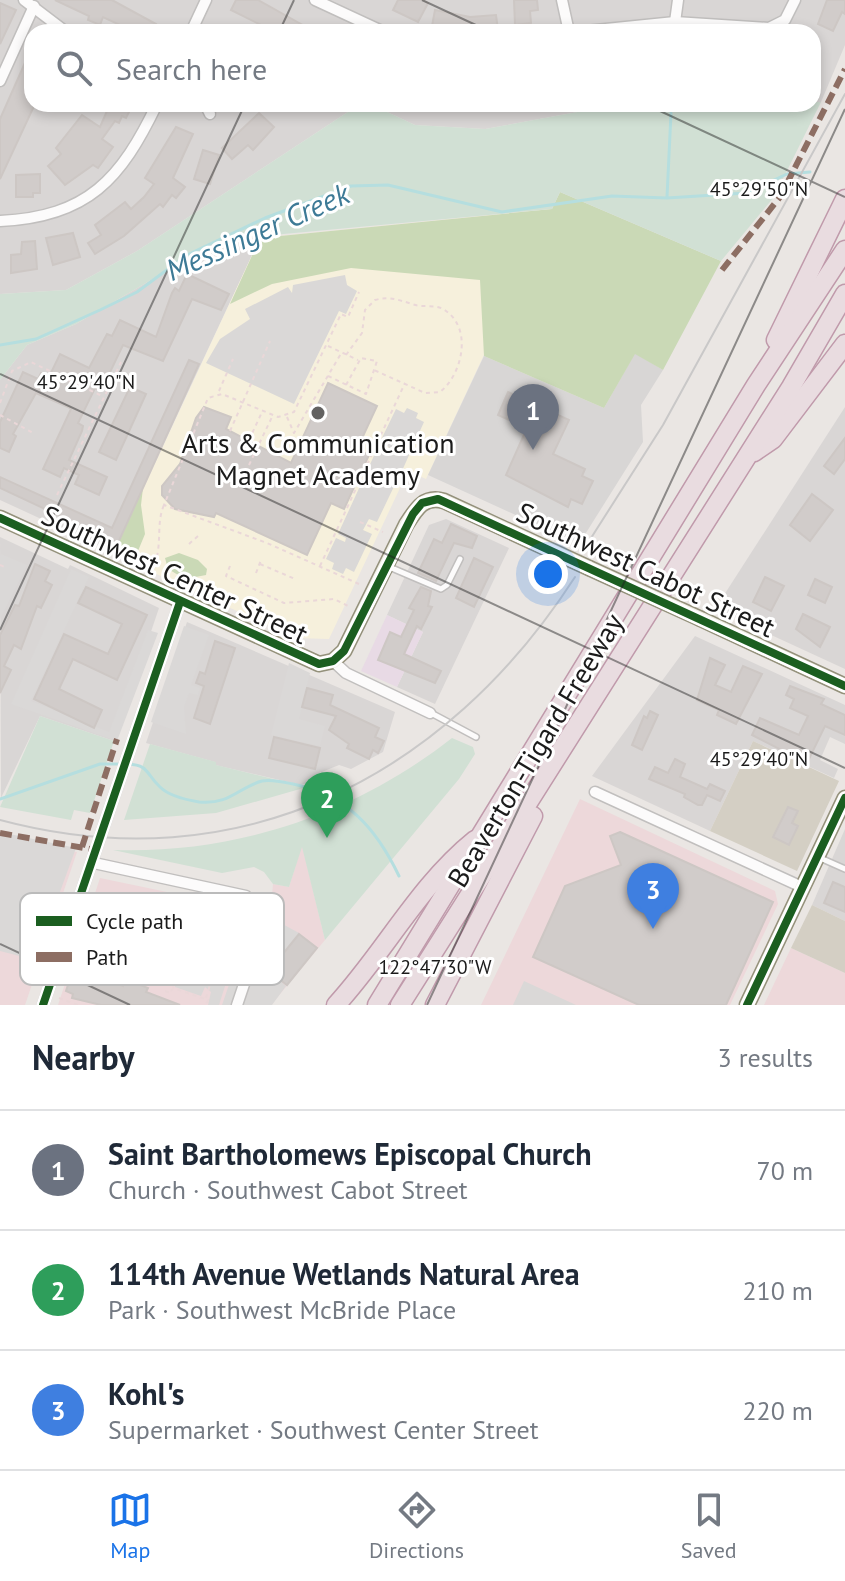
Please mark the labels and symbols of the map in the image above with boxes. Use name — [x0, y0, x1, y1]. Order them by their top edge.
water label: Messinger Creek — [159, 172, 356, 289]
text: 45°29'50"N — [710, 176, 808, 202]
text: 45°29'40"N — [37, 369, 135, 395]
pin: 1 — [507, 384, 559, 450]
marker: Arts & Communication Magnet Academy — [309, 404, 327, 422]
place label: Arts & Communication Magnet Academy — [181, 424, 455, 493]
street label: Southwest Cabot Street — [511, 493, 782, 645]
street label: Southwest Center Street — [36, 496, 314, 652]
your location — [528, 554, 568, 594]
street label: Beaverton-Tigard Freeway — [439, 606, 631, 894]
text: 45°29'40"N — [710, 746, 808, 772]
pin: 2 — [301, 772, 353, 838]
pin: 3 — [627, 863, 679, 929]
legend — [20, 893, 284, 985]
text: Cycle path — [86, 907, 183, 935]
text: Path — [86, 943, 128, 971]
text: 122°47'30"W — [378, 954, 492, 980]

